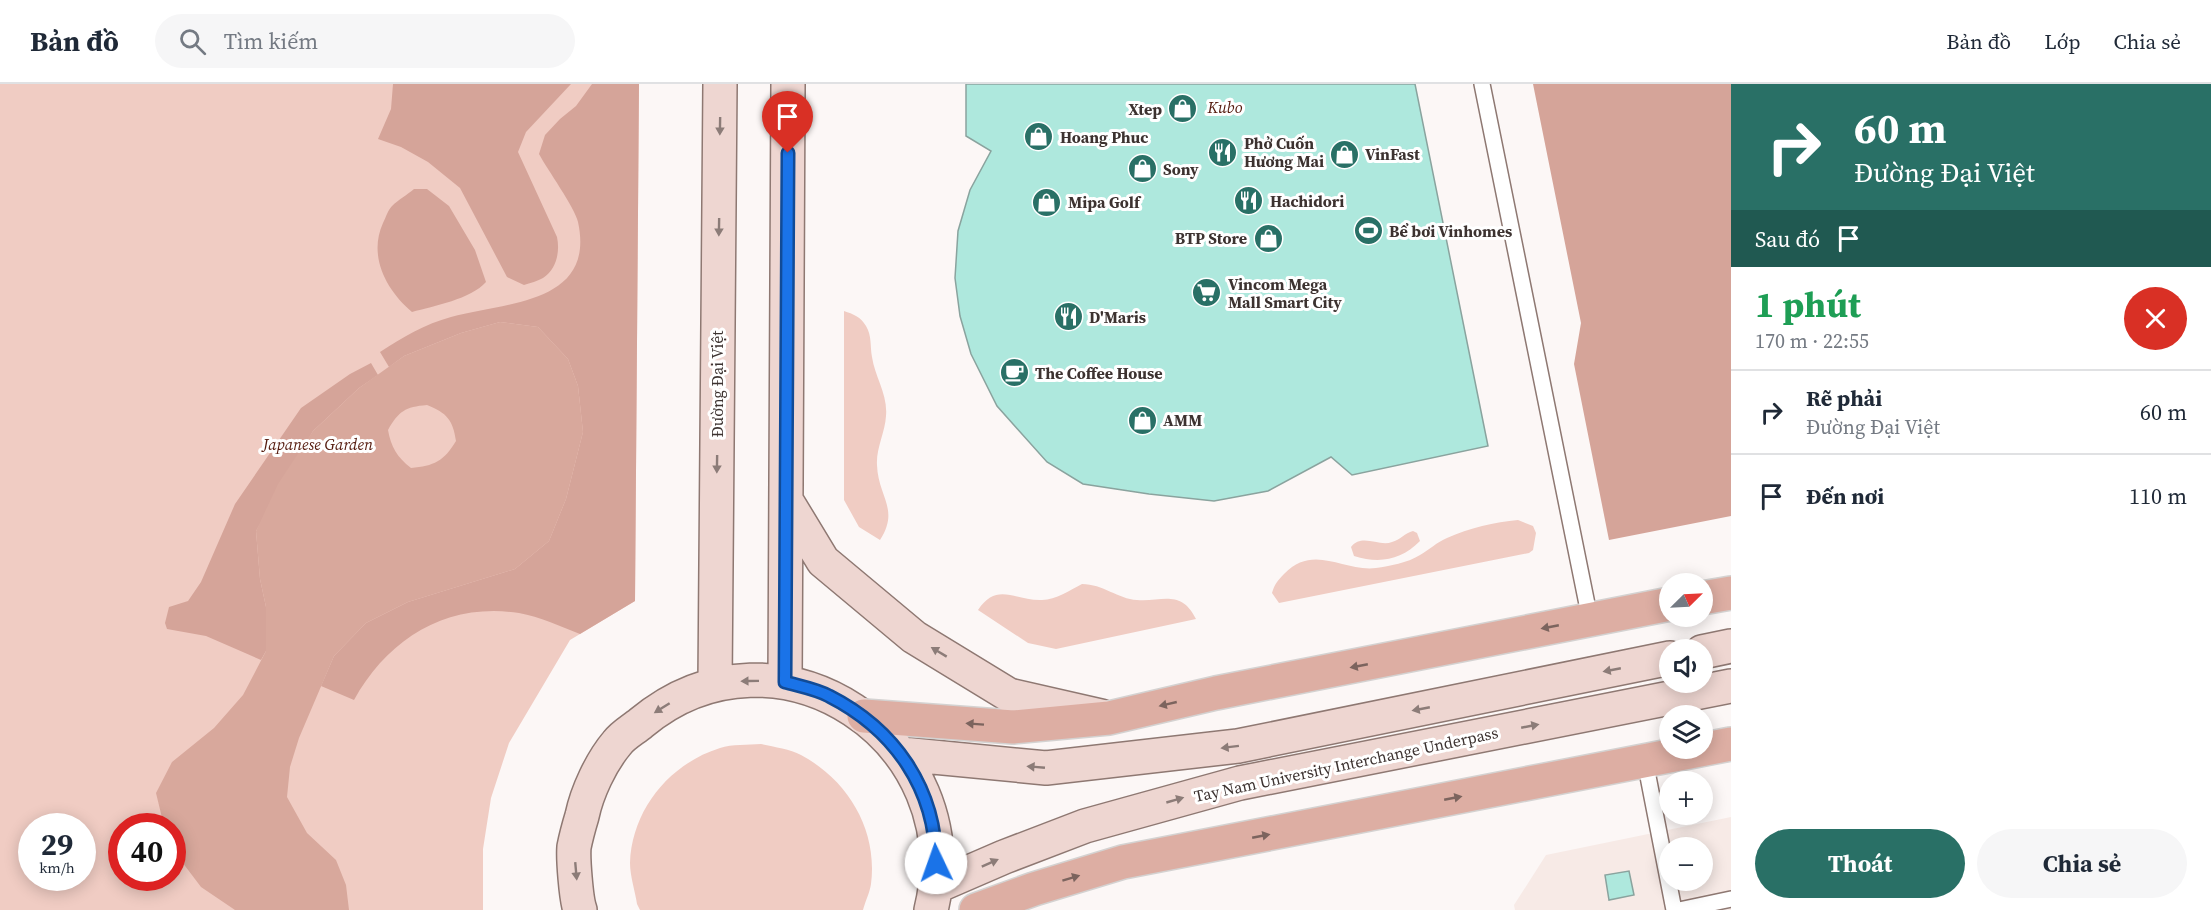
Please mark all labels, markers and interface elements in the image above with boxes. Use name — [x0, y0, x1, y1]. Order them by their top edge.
search box — [155, 14, 575, 68]
text: Bản đồ — [30, 22, 119, 60]
icon: search — [176, 25, 209, 58]
text: Tìm kiếm — [224, 26, 318, 56]
text: Bản đồ — [1946, 27, 2011, 56]
text: Lớp — [2044, 27, 2080, 56]
text: Chia sẻ — [2113, 27, 2181, 56]
pin — [762, 91, 813, 153]
shop icon: Xtep — [1167, 93, 1199, 125]
park label: Kubo — [1207, 96, 1243, 118]
place label: Xtep — [1128, 98, 1162, 120]
text: 60 m — [1854, 99, 1947, 157]
icon: arrive — [771, 100, 804, 133]
icon: right — [1755, 108, 1833, 186]
one-way arrow — [715, 117, 725, 136]
shop icon: Hoang Phuc — [1023, 121, 1055, 153]
place label: Hoang Phuc — [1060, 126, 1148, 148]
place label: Phở Cuốn Hương Mai — [1244, 132, 1324, 172]
restaurant icon: Phở Cuốn Hương Mai — [1207, 136, 1239, 168]
shop icon: VinFast — [1328, 138, 1360, 170]
place label: VinFast — [1365, 143, 1420, 165]
shop icon: Sony — [1126, 153, 1158, 185]
text: Đường Đại Việt — [1854, 154, 2035, 191]
place label: Sony — [1163, 158, 1199, 180]
restaurant icon: Hachidori — [1233, 185, 1265, 217]
shop icon: Mipa Golf — [1031, 186, 1063, 218]
place label: Hachidori — [1270, 190, 1344, 212]
place label: Mipa Golf — [1068, 191, 1142, 213]
sports icon: Bể bơi Vinhomes — [1352, 215, 1384, 247]
one-way arrow — [714, 217, 724, 236]
place label: Bể bơi Vinhomes — [1389, 220, 1512, 242]
shop icon: BTP Store — [1252, 222, 1284, 254]
icon: arrive — [1832, 222, 1865, 255]
text: Sau đó — [1755, 224, 1820, 254]
place label: BTP Store — [1175, 227, 1247, 249]
place label: Vincom Mega Mall Smart City — [1228, 273, 1342, 313]
supermarket icon: Vincom Mega Mall Smart City — [1191, 277, 1223, 309]
text: 1 phút — [1755, 280, 1861, 329]
button: close — [2124, 287, 2187, 350]
restaurant icon: D'Maris — [1052, 301, 1084, 333]
place label: D'Maris — [1089, 306, 1146, 328]
text: 170 m · 22:55 — [1755, 327, 1869, 355]
street label: Đường Đại Việt — [706, 330, 728, 438]
cafe icon: The Coffee House — [998, 357, 1030, 389]
place label: The Coffee House — [1035, 362, 1163, 384]
text: Rẽ phải — [1806, 383, 1882, 413]
icon: right — [1755, 396, 1788, 429]
text: 60 m — [2140, 397, 2187, 427]
shop icon: AMM — [1126, 404, 1158, 436]
place label: AMM — [1163, 409, 1202, 431]
text: Đường Đại Việt — [1806, 413, 1940, 441]
park label: Japanese Garden — [261, 433, 373, 455]
one-way arrow — [712, 454, 722, 473]
icon: arrive — [1755, 480, 1788, 513]
text: Đến nơi — [1806, 481, 1884, 511]
text: 110 m — [2129, 481, 2187, 511]
north arrow — [1659, 573, 1713, 627]
map controls — [1659, 573, 1713, 891]
one-way arrow — [1540, 623, 1559, 632]
button: sound — [1659, 639, 1713, 693]
one-way arrow — [931, 647, 947, 658]
one-way arrow — [1349, 662, 1368, 671]
one-way arrow — [1602, 666, 1621, 675]
one-way arrow — [740, 676, 759, 685]
one-way arrow — [1159, 700, 1177, 710]
one-way arrow — [653, 702, 670, 713]
one-way arrow — [1411, 705, 1430, 714]
button: layers — [1659, 705, 1713, 759]
one-way arrow — [965, 719, 984, 729]
one-way arrow — [1520, 720, 1539, 730]
street label: Tay Nam University Interchange Underpass — [1192, 721, 1500, 807]
one-way arrow — [1220, 742, 1239, 752]
one-way arrow — [1027, 762, 1046, 772]
button: + — [1659, 771, 1713, 825]
one-way arrow — [1443, 793, 1462, 802]
one-way arrow — [1165, 795, 1184, 805]
speed limit sign: 40 — [108, 813, 186, 891]
text: 29 — [41, 824, 73, 865]
button: Thoát — [1755, 829, 1965, 898]
button: Chia sẻ — [1977, 829, 2187, 898]
position arrow — [904, 831, 968, 895]
one-way arrow — [1252, 831, 1271, 840]
button: − — [1659, 837, 1713, 891]
text: km/h — [39, 857, 75, 878]
one-way arrow — [981, 858, 999, 867]
one-way arrow — [571, 862, 581, 881]
one-way arrow — [1062, 873, 1080, 882]

